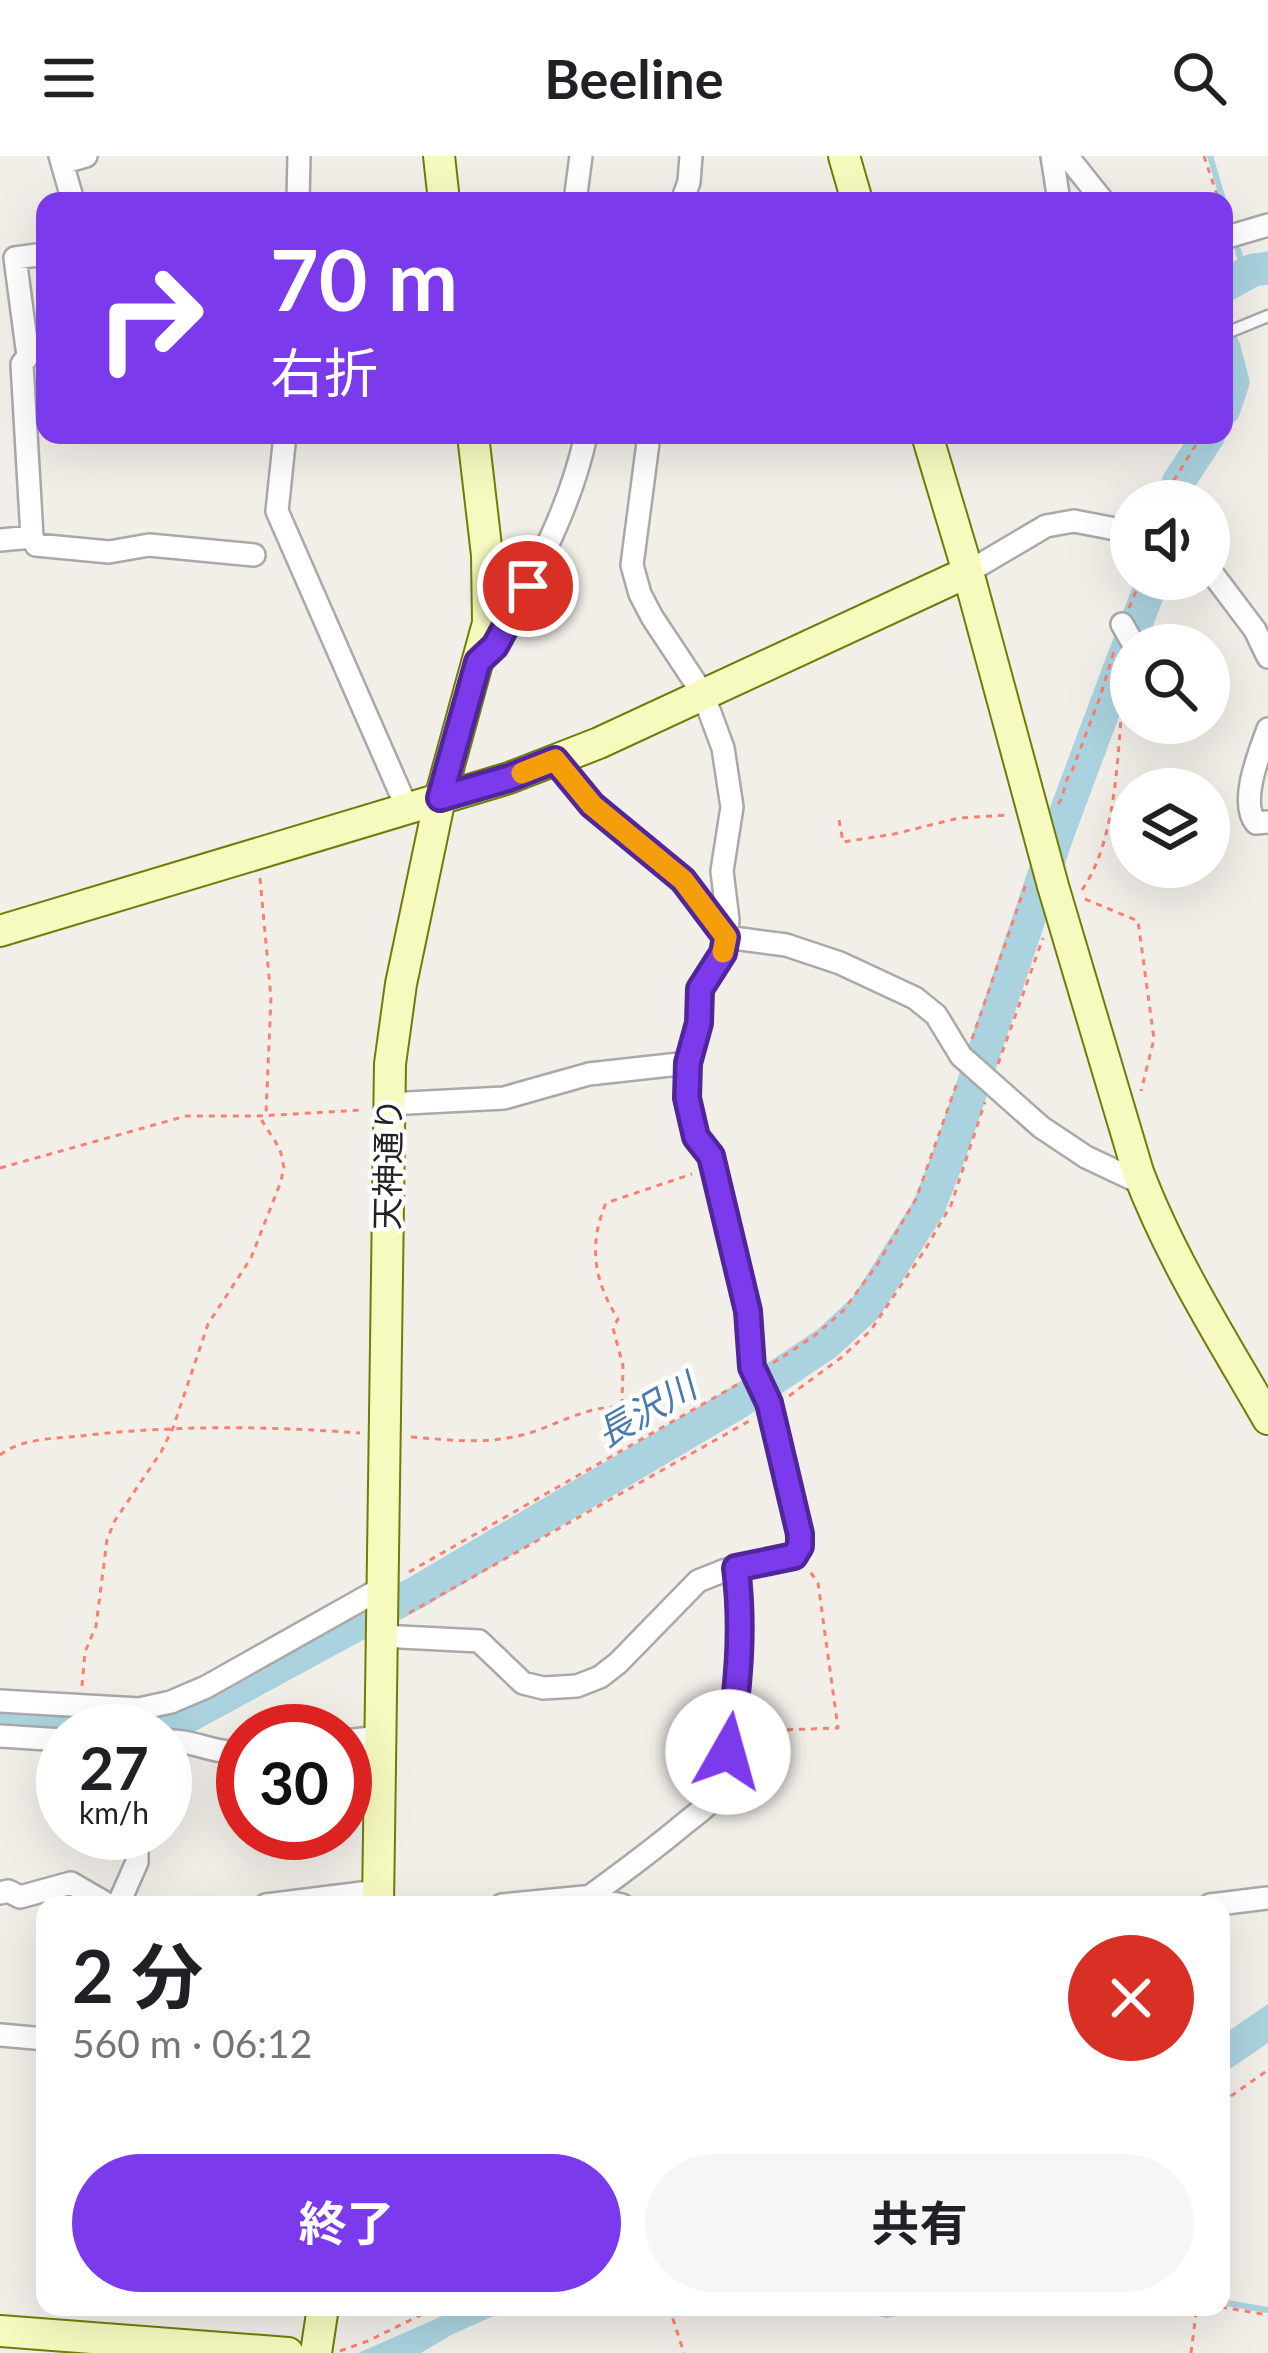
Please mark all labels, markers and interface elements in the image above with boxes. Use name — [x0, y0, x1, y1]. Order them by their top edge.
icon: menu — [36, 45, 102, 111]
icon: search — [1166, 45, 1232, 111]
text: Beeline — [544, 46, 724, 111]
text: 70 m — [270, 228, 458, 329]
icon: right — [72, 240, 228, 396]
text: 右折 — [270, 340, 378, 405]
map controls — [1110, 480, 1230, 888]
button: sound — [1110, 480, 1230, 600]
pin — [477, 535, 579, 637]
icon: arrive — [495, 553, 561, 619]
button: search — [1110, 624, 1230, 744]
button: layers — [1110, 768, 1230, 888]
street label: 天神通り — [366, 1098, 408, 1230]
water label: 長沢川 — [588, 1361, 707, 1455]
position arrow — [665, 1689, 791, 1815]
speed limit sign: 30 — [216, 1704, 372, 1860]
text: 27 — [79, 1731, 149, 1803]
text: km/h — [79, 1794, 149, 1830]
text: 2 分 — [72, 1932, 203, 2018]
button: close — [1068, 1935, 1194, 2061]
text: 560 m · 06:12 — [72, 2020, 312, 2066]
button: 終了 — [72, 2154, 621, 2292]
button: 共有 — [645, 2154, 1194, 2292]

